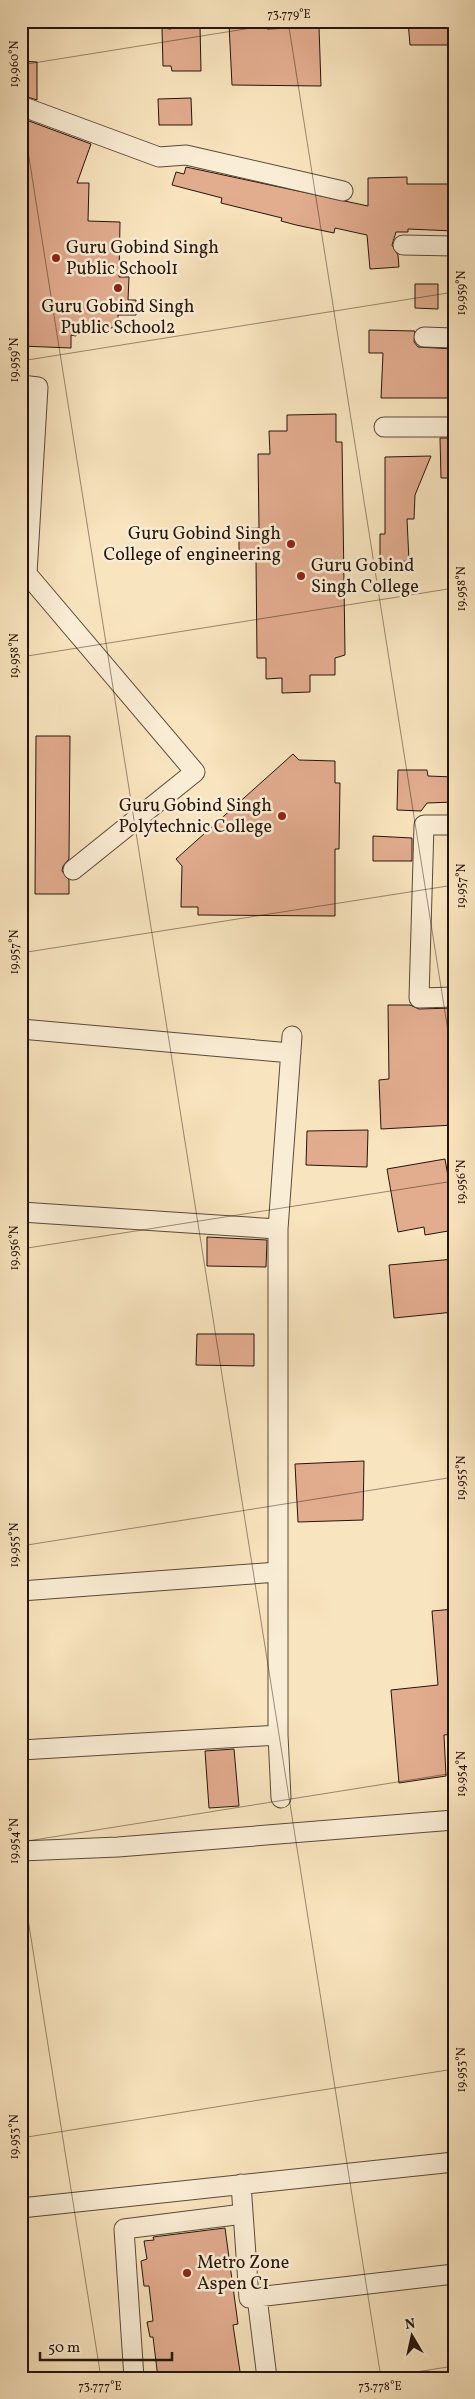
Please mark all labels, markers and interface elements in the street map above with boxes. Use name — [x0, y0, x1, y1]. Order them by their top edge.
text: 73.779°E — [267, 7, 311, 23]
text: 19.960°N — [7, 40, 23, 87]
place label: Guru Gobind Singh Public School1 — [66, 236, 219, 282]
marker: Guru Gobind Singh Public School1 — [50, 252, 62, 264]
text: 19.959°N — [454, 271, 470, 315]
marker: Guru Gobind Singh Public School2 — [112, 282, 124, 294]
place label: Guru Gobind Singh Public School2 — [42, 295, 195, 341]
text: 19.959°N — [7, 338, 23, 382]
place label: Guru Gobind Singh College of engineering — [103, 522, 281, 568]
marker: Guru Gobind Singh College of engineering — [285, 538, 297, 550]
place label: Guru Gobind Singh College — [311, 554, 419, 600]
text: 19.958°N — [454, 566, 470, 612]
marker: Guru Gobind Singh College — [295, 570, 307, 582]
text: 19.958°N — [7, 633, 23, 679]
place label: Guru Gobind Singh Polytechnic College — [118, 794, 272, 840]
marker: Guru Gobind Singh Polytechnic College — [276, 810, 288, 822]
text: 19.957°N — [454, 864, 470, 908]
text: 19.957°N — [7, 930, 23, 974]
text: 19.956°N — [454, 1159, 470, 1205]
text: 19.956°N — [7, 1225, 23, 1271]
text: 19.955°N — [454, 1456, 470, 1500]
text: 19.955°N — [7, 1523, 23, 1567]
text: 19.954°N — [454, 1751, 470, 1797]
text: 19.954°N — [7, 1818, 23, 1864]
text: 19.953°N — [454, 2047, 470, 2093]
text: 19.953°N — [7, 2114, 23, 2160]
place label: Metro Zone Aspen C1 — [197, 2251, 289, 2297]
marker: Metro Zone Aspen C1 — [181, 2267, 193, 2279]
north arrow — [388, 2312, 438, 2362]
text: N — [404, 2314, 417, 2335]
scale bar — [40, 2329, 172, 2361]
text: 50 m — [48, 2338, 80, 2359]
text: 73.777°E — [78, 2379, 122, 2395]
text: 73.778°E — [358, 2379, 402, 2395]

